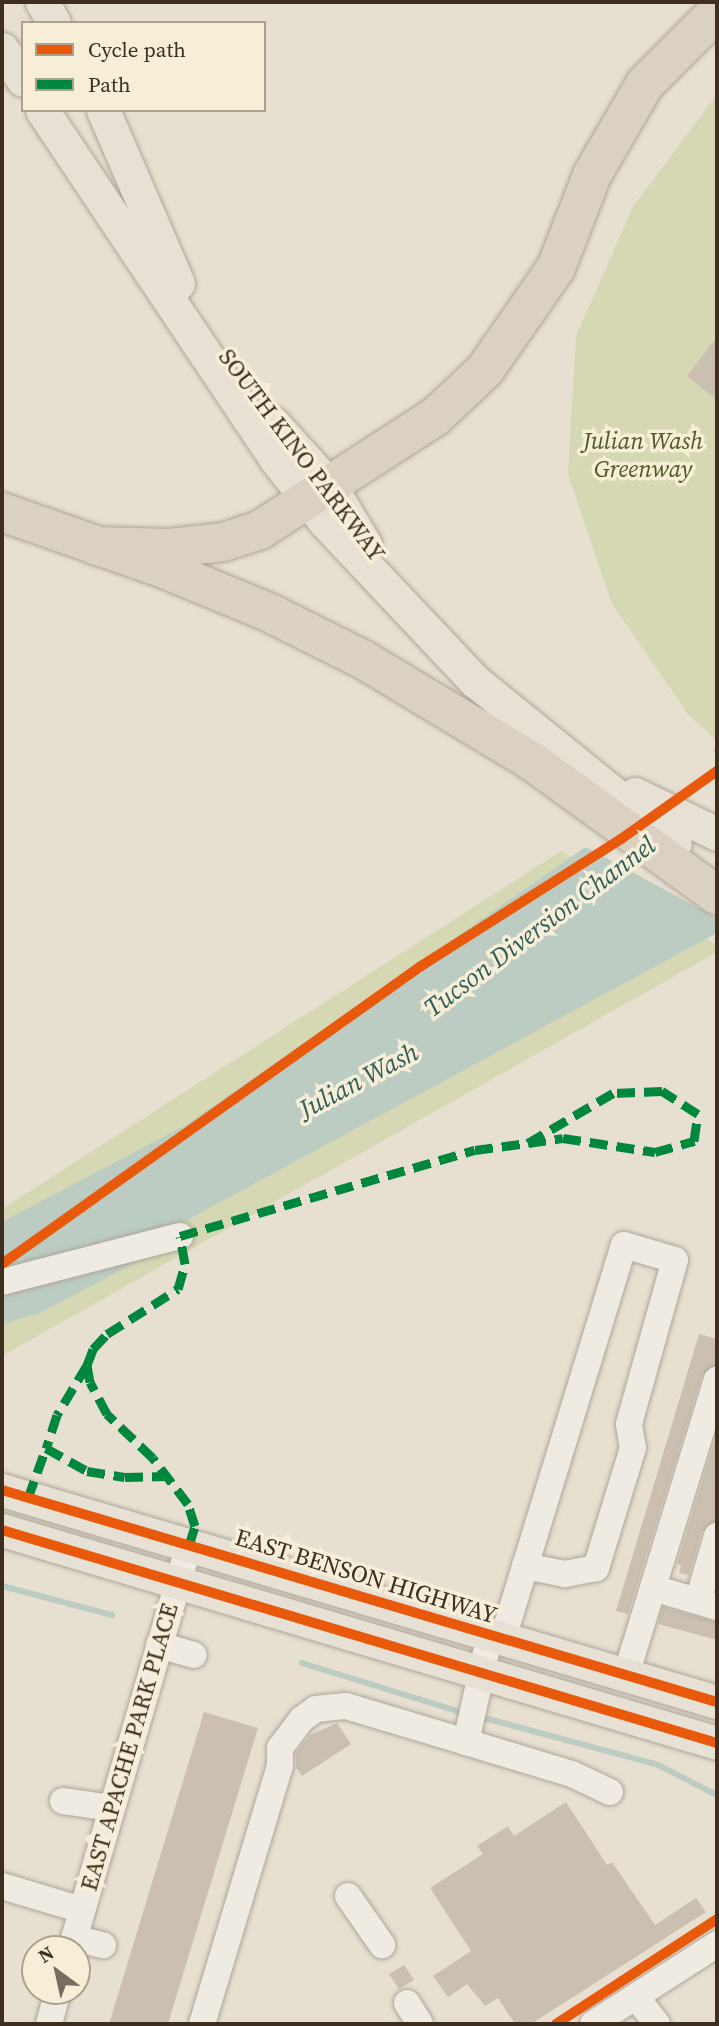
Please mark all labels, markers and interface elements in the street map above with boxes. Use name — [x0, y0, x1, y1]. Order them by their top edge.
legend — [21, 21, 266, 112]
text: Cycle path — [88, 35, 186, 64]
text: Path — [88, 70, 131, 99]
street label: SOUTH KINO PARKWAY — [213, 343, 391, 567]
park label: Julian Wash Greenway — [583, 427, 703, 483]
water label: Tucson Diversion Channel — [418, 830, 662, 1024]
water label: Julian Wash — [294, 1037, 424, 1125]
street label: EAST BENSON HIGHWAY — [231, 1522, 501, 1630]
street label: EAST APACHE PARK PLACE — [74, 1600, 184, 1894]
north arrow — [21, 1935, 91, 2005]
text: N — [33, 1939, 59, 1969]

